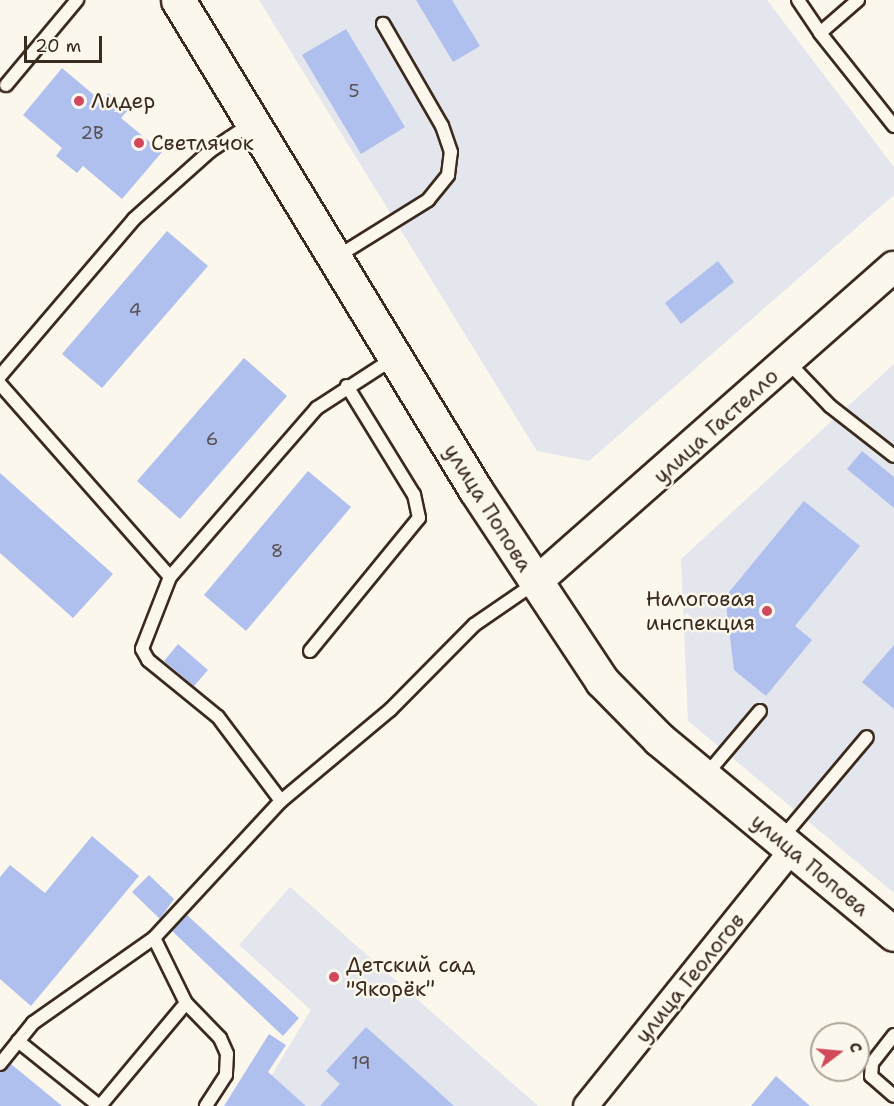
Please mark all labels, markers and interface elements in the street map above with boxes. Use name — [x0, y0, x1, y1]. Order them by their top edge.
scale bar — [27, 24, 105, 62]
text: 20 m — [35, 34, 81, 58]
house number: 5 — [348, 80, 360, 102]
place label: Лидер — [91, 88, 155, 114]
marker: Лидер — [72, 94, 86, 108]
house number: 2В — [80, 122, 104, 144]
place label: Светлячок — [151, 130, 254, 156]
marker: Светлячок — [132, 136, 146, 150]
house number: 4 — [129, 299, 141, 321]
street label: улица Гастелло — [648, 363, 784, 489]
house number: 6 — [206, 428, 218, 450]
street label: улица Попова — [439, 439, 537, 577]
house number: 8 — [271, 540, 283, 562]
place label: Налоговая инспекция — [646, 586, 755, 636]
marker: Налоговая инспекция — [760, 604, 774, 618]
street label: улица Попова — [746, 808, 874, 922]
street label: улица Геологов — [630, 908, 750, 1048]
place label: Детский сад "Якорёк" — [346, 952, 475, 1002]
marker: Детский сад "Якорёк" — [327, 970, 341, 984]
north arrow — [810, 1022, 870, 1082]
text: С — [844, 1040, 867, 1055]
house number: 19 — [351, 1052, 371, 1074]

